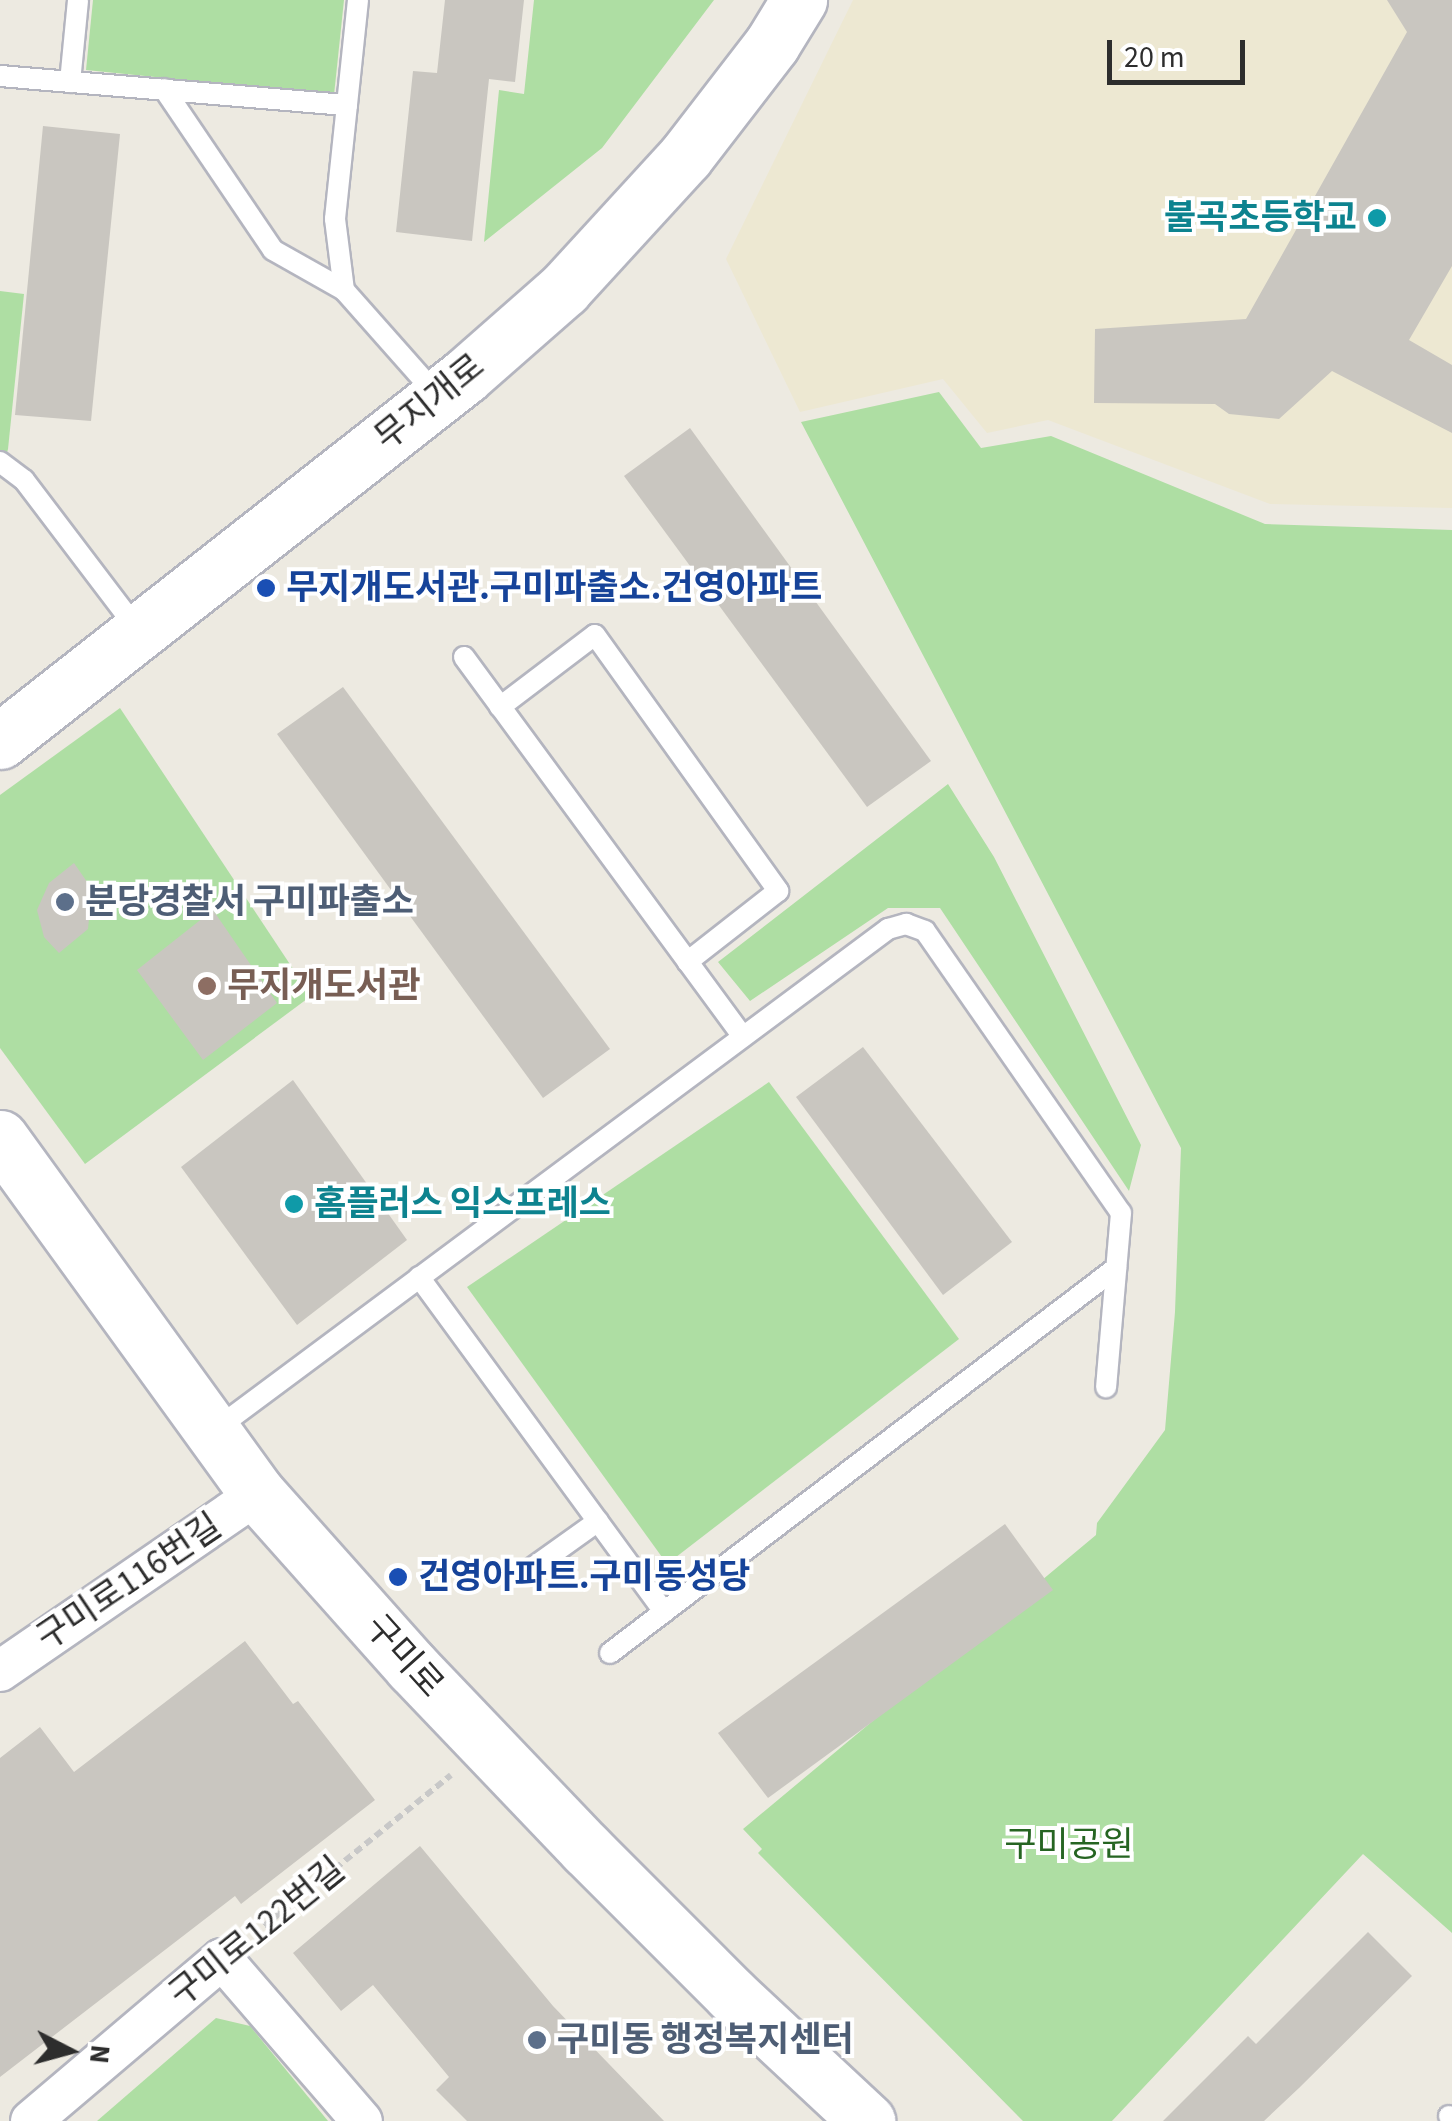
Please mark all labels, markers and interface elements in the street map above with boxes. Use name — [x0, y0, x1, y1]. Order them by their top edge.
scale bar — [1112, 20, 1250, 82]
text: 20 m — [1124, 36, 1185, 79]
place label: 불곡초등학교 — [1164, 197, 1357, 239]
marker: 불곡초등학교 — [1366, 207, 1388, 229]
street label: 무지개로 — [367, 345, 493, 459]
place label: 무지개도서관.구미파출소.건영아파트 — [286, 567, 822, 609]
marker: 무지개도서관.구미파출소.건영아파트 — [255, 577, 277, 599]
place label: 분당경찰서 구미파출소 — [85, 881, 414, 923]
marker: 분당경찰서 구미파출소 — [54, 891, 76, 913]
place label: 무지개도서관 — [227, 965, 420, 1007]
marker: 무지개도서관 — [196, 975, 218, 997]
place label: 홈플러스 익스프레스 — [314, 1183, 611, 1225]
marker: 홈플러스 익스프레스 — [283, 1193, 305, 1215]
street label: 구미로116번길 — [29, 1505, 229, 1659]
place label: 건영아파트.구미동성당 — [418, 1556, 750, 1598]
marker: 건영아파트.구미동성당 — [387, 1566, 409, 1588]
street label: 구미로 — [356, 1606, 452, 1706]
park label: 구미공원 — [1005, 1824, 1133, 1866]
street label: 구미로122번길 — [161, 1849, 353, 2015]
north arrow — [20, 2001, 120, 2101]
place label: 구미동 행정복지센터 — [557, 2019, 854, 2061]
marker: 구미동 행정복지센터 — [526, 2029, 548, 2051]
text: N — [79, 2043, 121, 2065]

